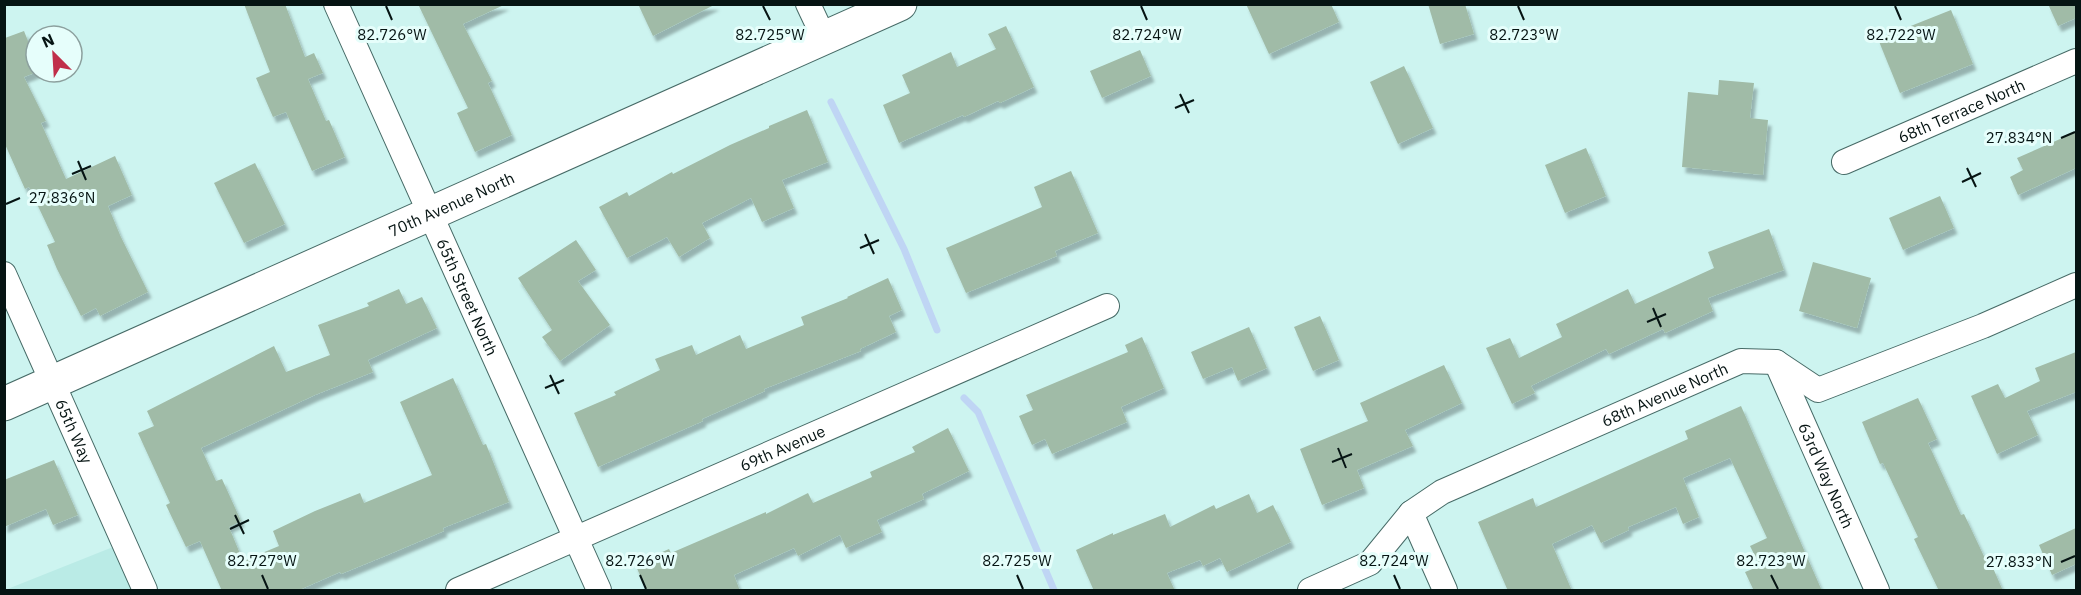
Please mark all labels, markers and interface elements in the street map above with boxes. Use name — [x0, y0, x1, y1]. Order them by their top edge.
north arrow — [24, 24, 84, 84]
text: 82.726°W — [357, 25, 427, 44]
text: 82.725°W — [735, 25, 805, 44]
text: 82.724°W — [1112, 25, 1182, 44]
text: 82.723°W — [1489, 25, 1559, 44]
text: 82.722°W — [1866, 25, 1936, 44]
text: N — [39, 29, 57, 52]
street label: 68th Terrace North — [1895, 75, 2028, 147]
text: 27.834°N — [1986, 128, 2052, 147]
street label: 70th Avenue North — [385, 167, 518, 241]
text: 27.836°N — [29, 188, 95, 207]
street label: 65th Street North — [432, 235, 502, 359]
street label: 68th Avenue North — [1598, 358, 1731, 431]
street label: 65th Way — [51, 396, 97, 466]
street label: 63rd Way North — [1794, 420, 1858, 531]
street label: 69th Avenue — [737, 421, 828, 476]
text: 82.727°W — [227, 551, 297, 570]
text: 82.726°W — [605, 551, 675, 570]
text: 82.725°W — [982, 551, 1052, 570]
text: 82.724°W — [1359, 551, 1429, 570]
text: 82.723°W — [1736, 551, 1806, 570]
text: 27.833°N — [1986, 552, 2052, 571]

